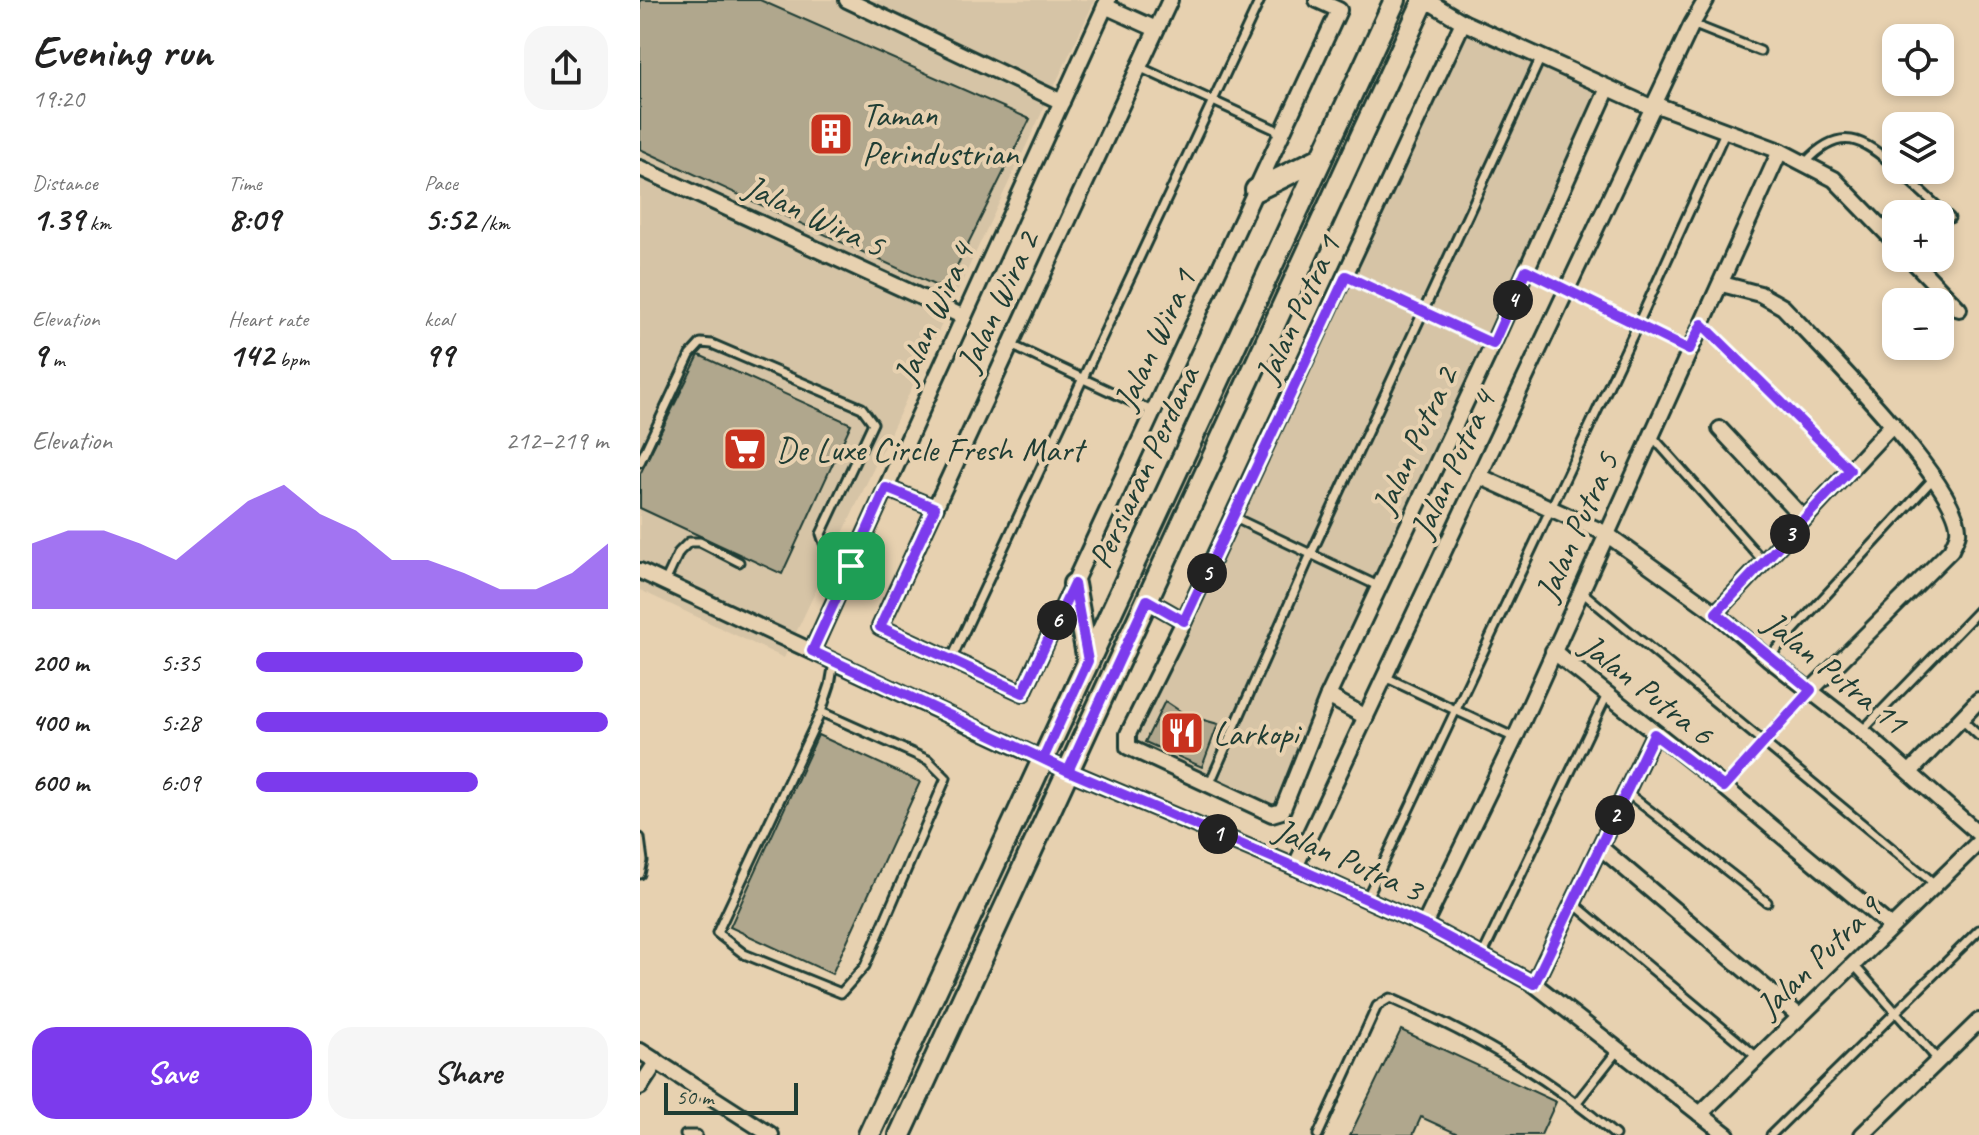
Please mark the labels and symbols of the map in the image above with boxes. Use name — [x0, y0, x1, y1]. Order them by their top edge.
place label: Taman Perindustrian — [862, 93, 1020, 175]
building icon: Taman Perindustrian — [807, 110, 855, 158]
street label: Jalan Wira 5 — [736, 164, 893, 267]
street label: Jalan Wira 2 — [946, 222, 1050, 380]
street label: Jalan Putra 1 — [1244, 227, 1351, 391]
street label: Jalan Wira 4 — [883, 233, 985, 392]
street label: Jalan Wira 1 — [1103, 261, 1206, 418]
pin: 4 — [1493, 280, 1533, 320]
street label: Jalan Putra 2 — [1361, 357, 1468, 522]
street label: Persiaran Perdana — [1078, 358, 1210, 575]
street label: Jalan Putra 4 — [1399, 381, 1507, 546]
supermarket icon: De Luxe Circle Fresh Mart — [721, 425, 769, 473]
place label: De Luxe Circle Fresh Mart — [776, 428, 1088, 471]
street label: Jalan Putra 5 — [1524, 444, 1629, 609]
pin: 3 — [1770, 514, 1810, 554]
pin — [817, 532, 885, 600]
pin: 5 — [1187, 553, 1227, 593]
pin: 6 — [1037, 600, 1077, 640]
street label: Jalan Putra 11 — [1754, 600, 1918, 744]
street label: Jalan Putra 6 — [1571, 623, 1724, 756]
restaurant icon: Larkopi — [1158, 709, 1206, 757]
place label: Larkopi — [1213, 712, 1303, 755]
pin: 2 — [1595, 795, 1635, 835]
street label: Jalan Putra 3 — [1266, 807, 1432, 912]
pin: 1 — [1198, 814, 1238, 854]
street label: Jalan Putra 9 — [1745, 884, 1892, 1028]
scale bar — [664, 1079, 798, 1115]

